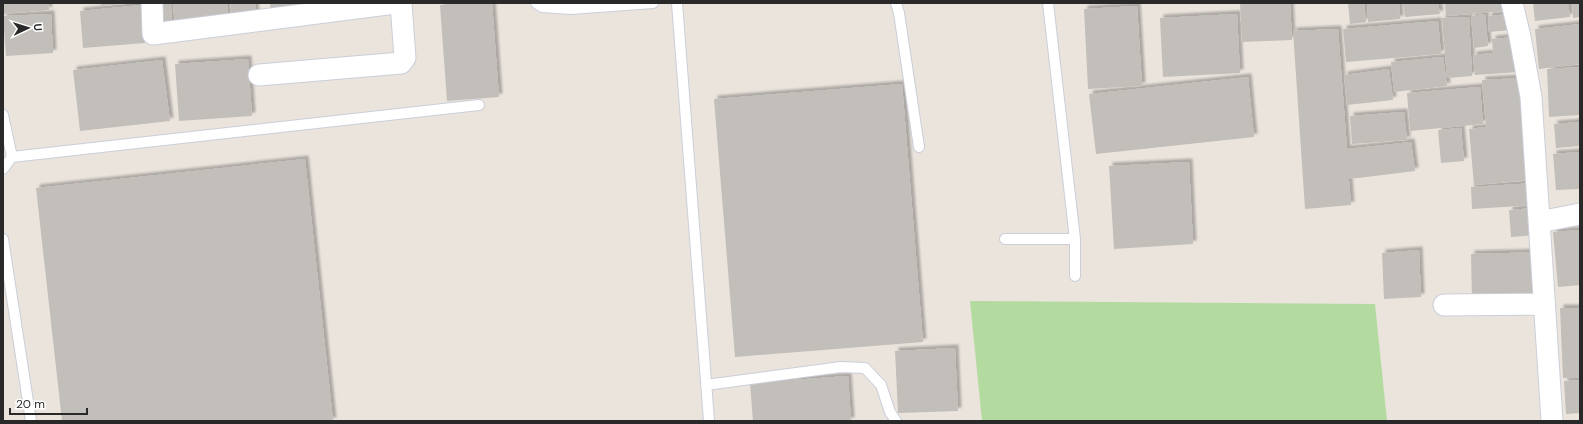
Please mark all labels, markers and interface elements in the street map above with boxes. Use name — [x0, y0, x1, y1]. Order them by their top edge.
north arrow — [8, 8, 48, 48]
text: U — [31, 23, 45, 32]
scale bar — [10, 390, 87, 416]
text: 20 m — [16, 396, 45, 412]

